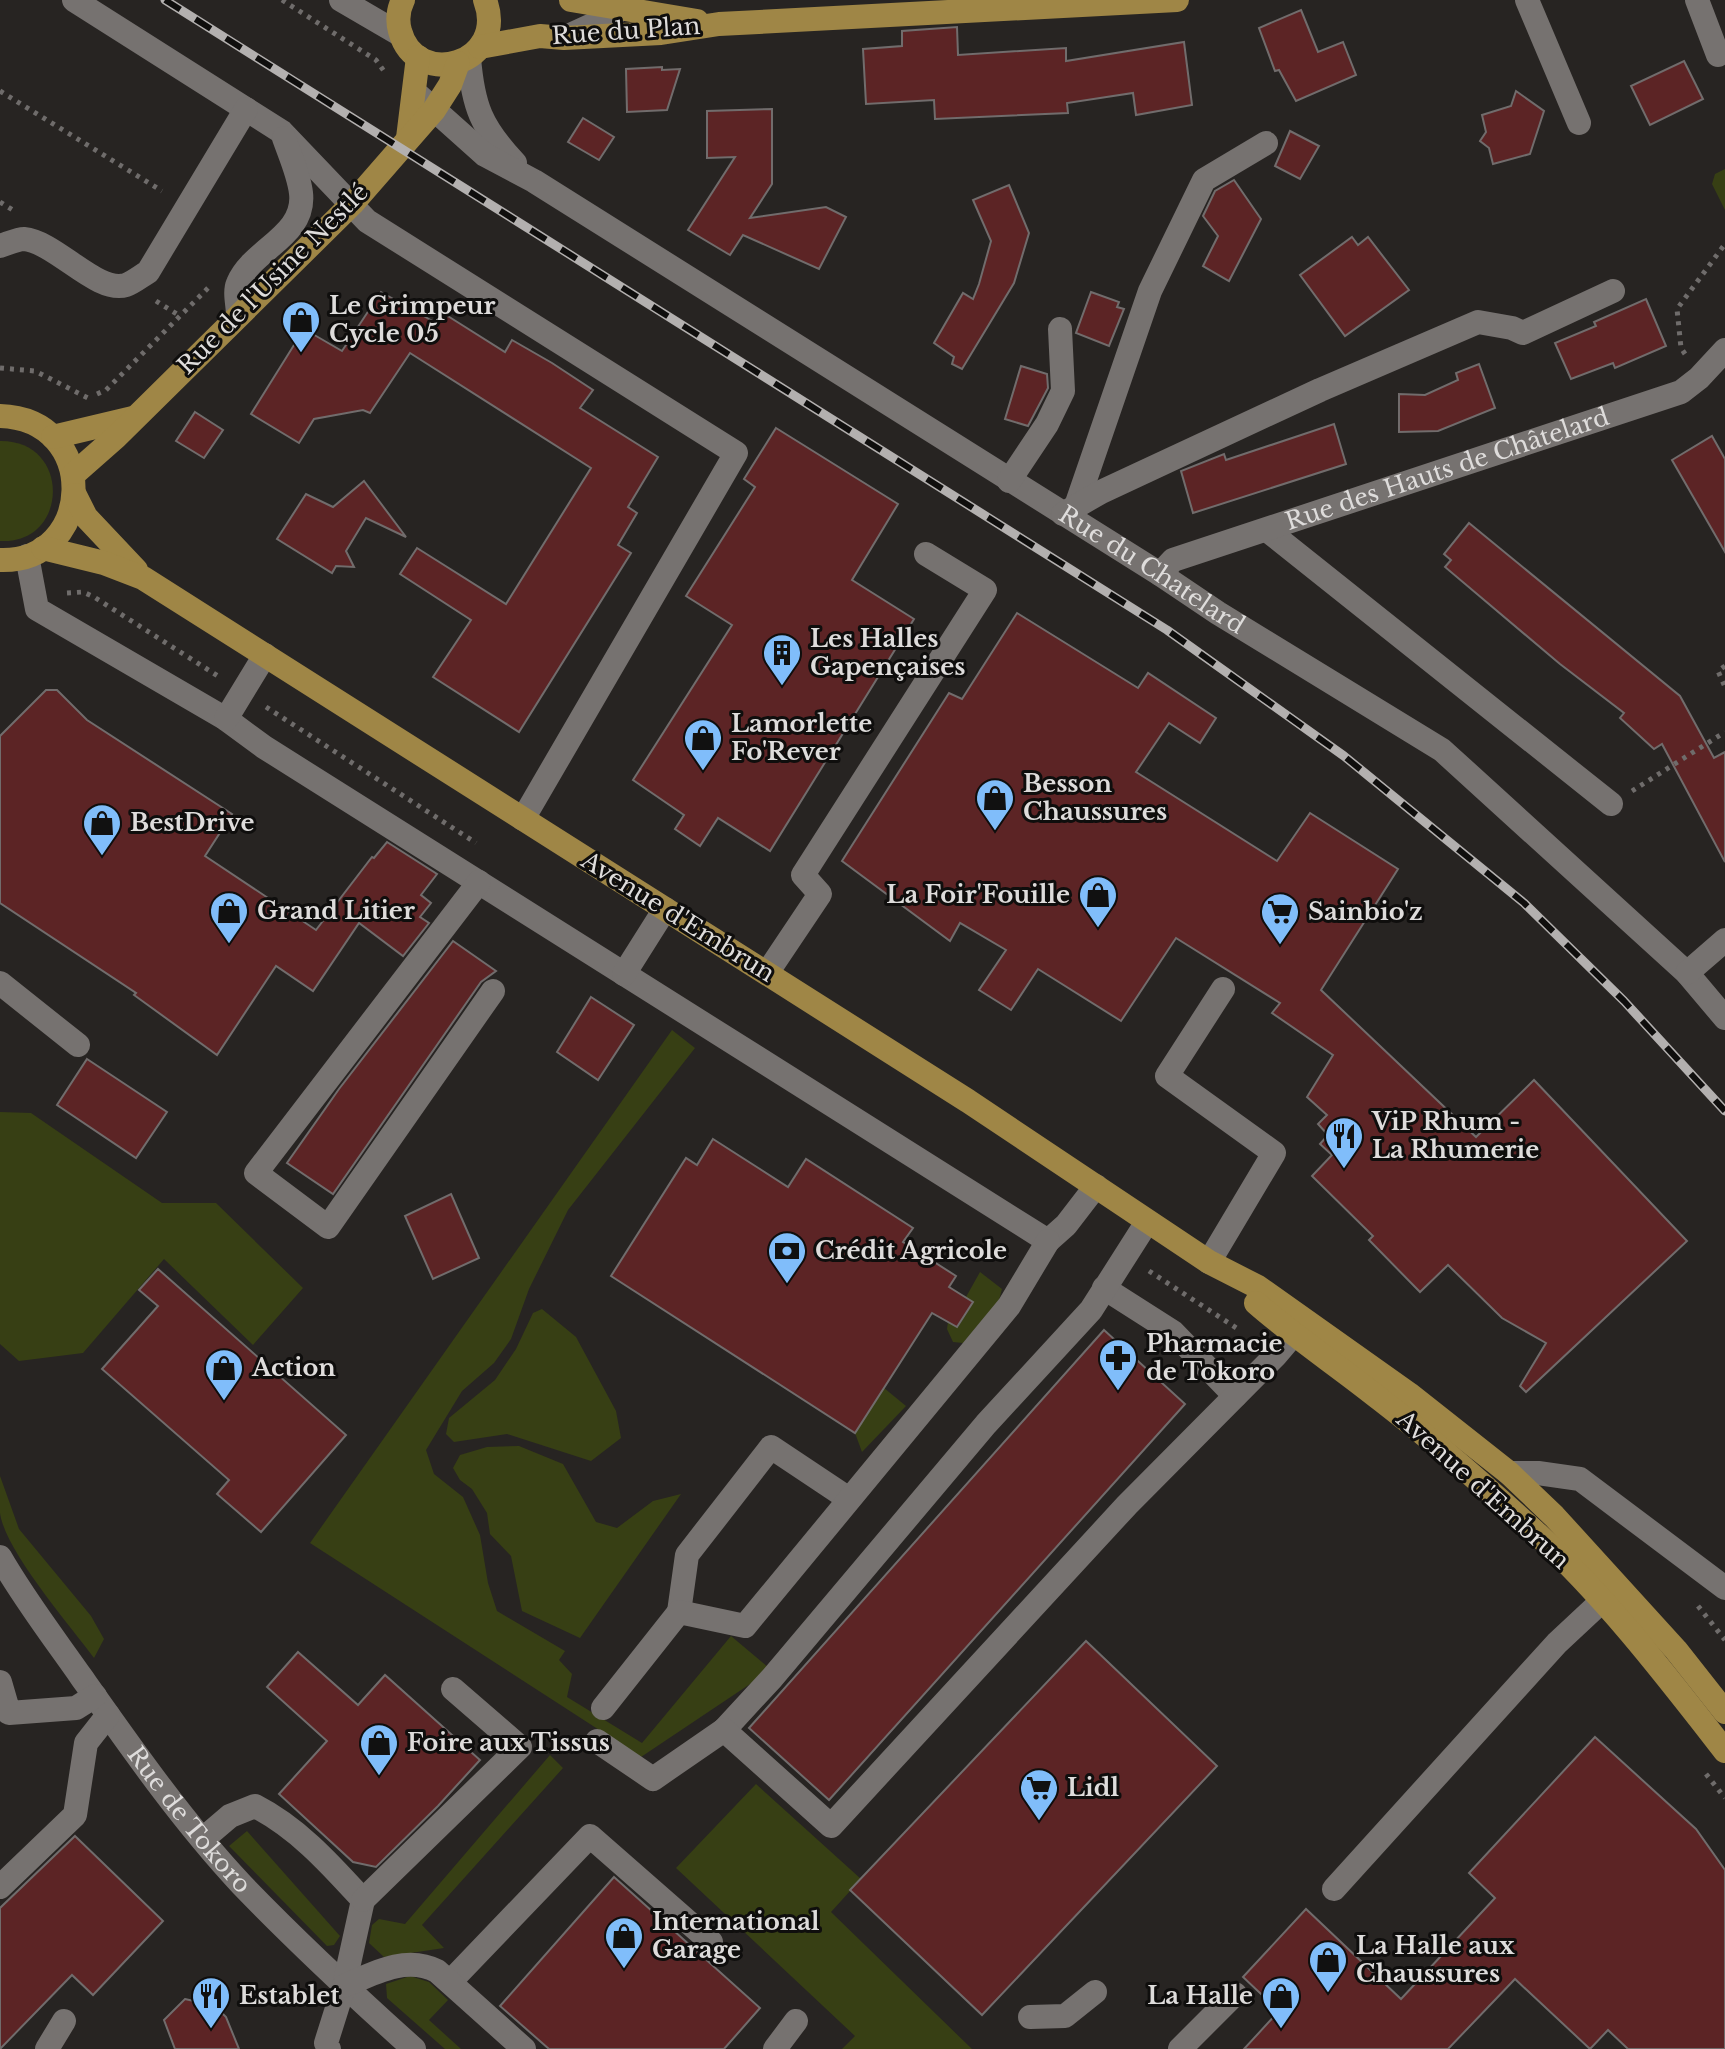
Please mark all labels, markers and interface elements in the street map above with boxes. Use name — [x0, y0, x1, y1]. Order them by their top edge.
street label: Rue du Plan — [551, 11, 701, 50]
street label: Rue de l'Usine Nestlé — [171, 177, 374, 380]
place label: Le Grimpeur Cycle 05 — [329, 291, 496, 348]
shop icon: Le Grimpeur Cycle 05 — [280, 299, 322, 354]
street label: Rue des Hauts de Châtelard — [1282, 402, 1613, 536]
street label: Rue du Chatelard — [1054, 499, 1250, 640]
place label: Les Halles Gapençaises — [810, 624, 965, 681]
building icon: Les Halles Gapençaises — [761, 632, 803, 687]
place label: Lamorlette Fo'Rever — [731, 709, 872, 766]
shop icon: Lamorlette Fo'Rever — [682, 717, 724, 772]
place label: Besson Chaussures — [1023, 769, 1167, 826]
shop icon: Besson Chaussures — [974, 777, 1016, 832]
shop icon: BestDrive — [81, 802, 123, 857]
place label: BestDrive — [130, 808, 254, 837]
street label: Avenue d'Embrun — [575, 845, 780, 988]
shop icon: La Foir'Fouille — [1077, 874, 1119, 929]
place label: La Foir'Fouille — [886, 880, 1070, 909]
shop icon: Grand Litier — [208, 890, 250, 945]
supermarket icon: Sainbio'z — [1259, 891, 1301, 946]
place label: Grand Litier — [257, 896, 415, 925]
place label: Sainbio'z — [1308, 897, 1423, 926]
place label: ViP Rhum - La Rhumerie — [1371, 1107, 1539, 1164]
restaurant icon: ViP Rhum - La Rhumerie — [1323, 1115, 1365, 1170]
bank icon: Crédit Agricole — [766, 1230, 808, 1285]
place label: Crédit Agricole — [815, 1236, 1007, 1265]
place label: Pharmacie de Tokoro — [1146, 1329, 1283, 1386]
pharmacy icon: Pharmacie de Tokoro — [1097, 1337, 1139, 1392]
shop icon: Action — [203, 1347, 245, 1402]
place label: Action — [251, 1353, 336, 1382]
street label: Avenue d'Embrun — [1390, 1404, 1576, 1575]
shop icon: Foire aux Tissus — [358, 1722, 400, 1777]
place label: Foire aux Tissus — [407, 1728, 610, 1757]
street label: Rue de Tokoro — [121, 1740, 257, 1899]
supermarket icon: Lidl — [1018, 1767, 1060, 1822]
place label: Lidl — [1067, 1773, 1119, 1802]
place label: International Garage — [652, 1907, 820, 1964]
shop icon: International Garage — [603, 1915, 645, 1970]
place label: La Halle aux Chaussures — [1356, 1931, 1515, 1988]
shop icon: La Halle aux Chaussures — [1307, 1939, 1349, 1994]
restaurant icon: Establet — [190, 1975, 232, 2030]
shop icon: La Halle — [1260, 1975, 1302, 2030]
place label: Establet — [239, 1981, 340, 2010]
place label: La Halle — [1147, 1981, 1253, 2010]

